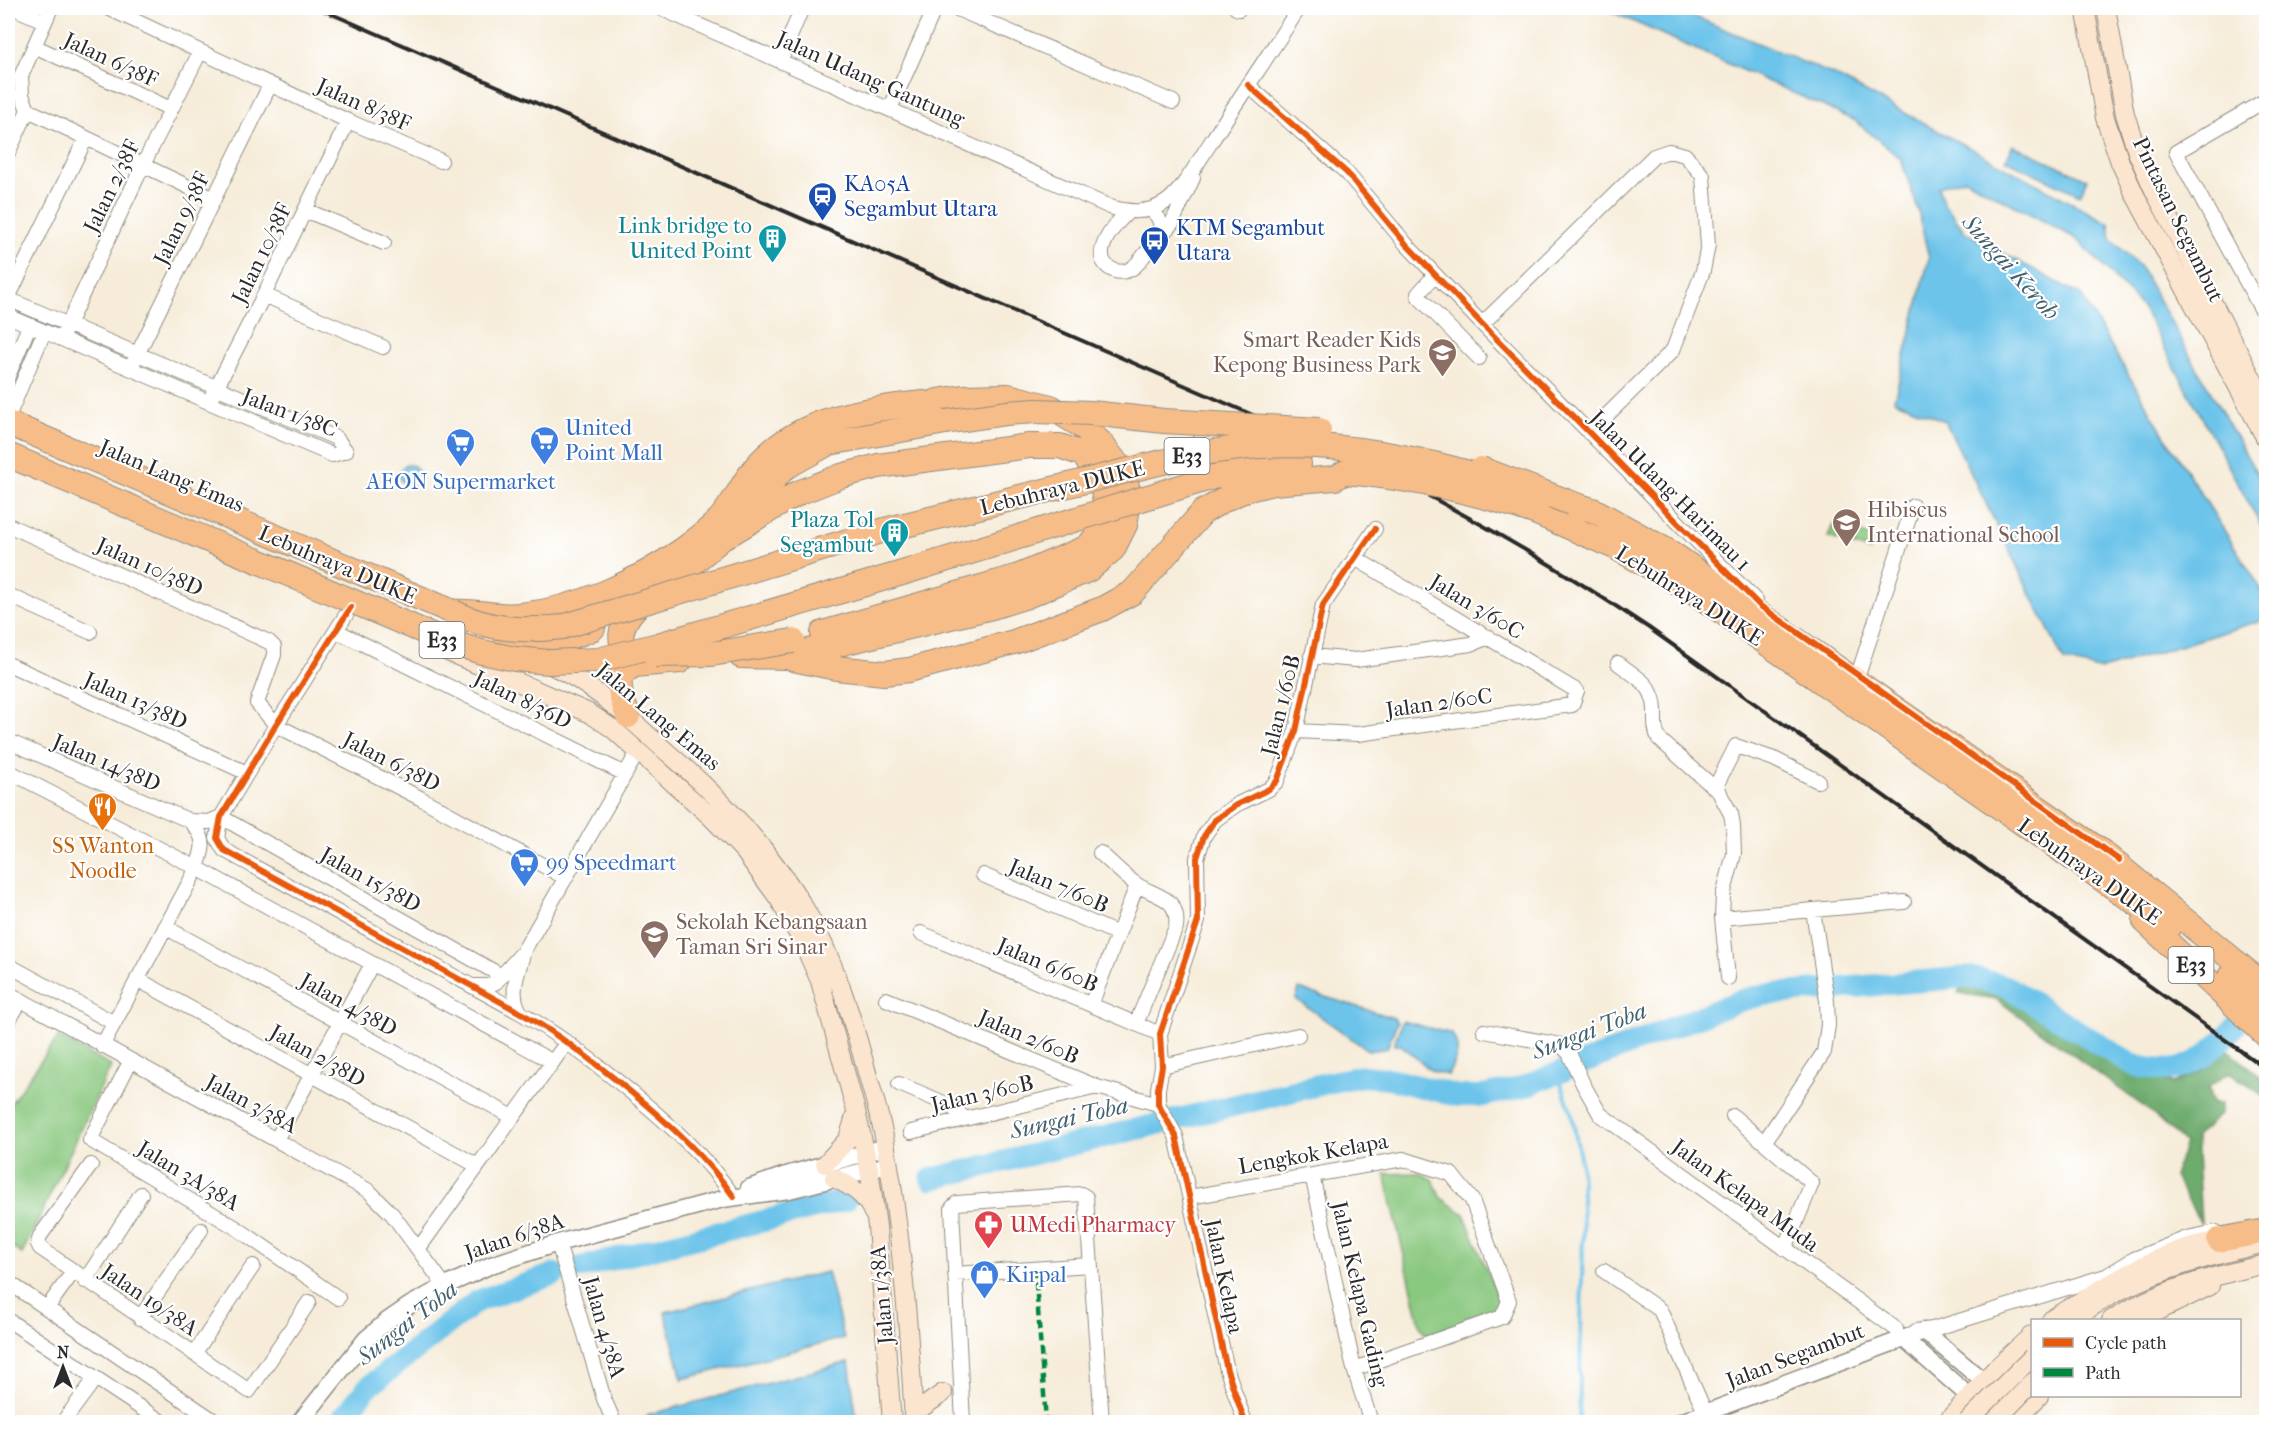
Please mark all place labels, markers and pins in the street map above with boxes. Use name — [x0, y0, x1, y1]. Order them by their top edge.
place label: KA05A Segambut Utara — [844, 171, 998, 222]
station icon: KA05A Segambut Utara — [807, 180, 839, 222]
place label: Link bridge to United Point — [618, 213, 752, 264]
place label: KTM Segambut Utara — [1176, 215, 1325, 266]
building icon: Link bridge to United Point — [757, 222, 789, 264]
bus stop icon: KTM Segambut Utara — [1139, 224, 1171, 266]
place label: Smart Reader Kids Kepong Business Park — [1213, 327, 1422, 378]
school or university icon: Smart Reader Kids Kepong Business Park — [1426, 336, 1458, 378]
place label: United Point Mall — [565, 415, 663, 466]
supermarket icon: United Point Mall — [528, 424, 560, 466]
supermarket icon: AEON Supermarket — [445, 426, 477, 468]
place label: AEON Supermarket — [365, 469, 556, 495]
place label: Hibiscus International School — [1867, 497, 2060, 548]
school or university icon: Hibiscus International School — [1830, 506, 1862, 548]
place label: Plaza Tol Segambut — [780, 507, 874, 558]
building icon: Plaza Tol Segambut — [879, 516, 911, 558]
restaurant icon: SS Wanton Noodle — [87, 790, 119, 832]
place label: SS Wanton Noodle — [52, 833, 154, 884]
supermarket icon: 99 Speedmart — [509, 846, 541, 888]
place label: 99 Speedmart — [546, 850, 677, 876]
place label: Sekolah Kebangsaan Taman Sri Sinar — [676, 909, 868, 960]
school or university icon: Sekolah Kebangsaan Taman Sri Sinar — [639, 918, 671, 960]
pharmacy icon: UMedi Pharmacy — [973, 1208, 1005, 1250]
place label: UMedi Pharmacy — [1010, 1212, 1177, 1238]
shop icon: Kirpal — [969, 1258, 1001, 1300]
place label: Kirpal — [1006, 1262, 1067, 1288]

